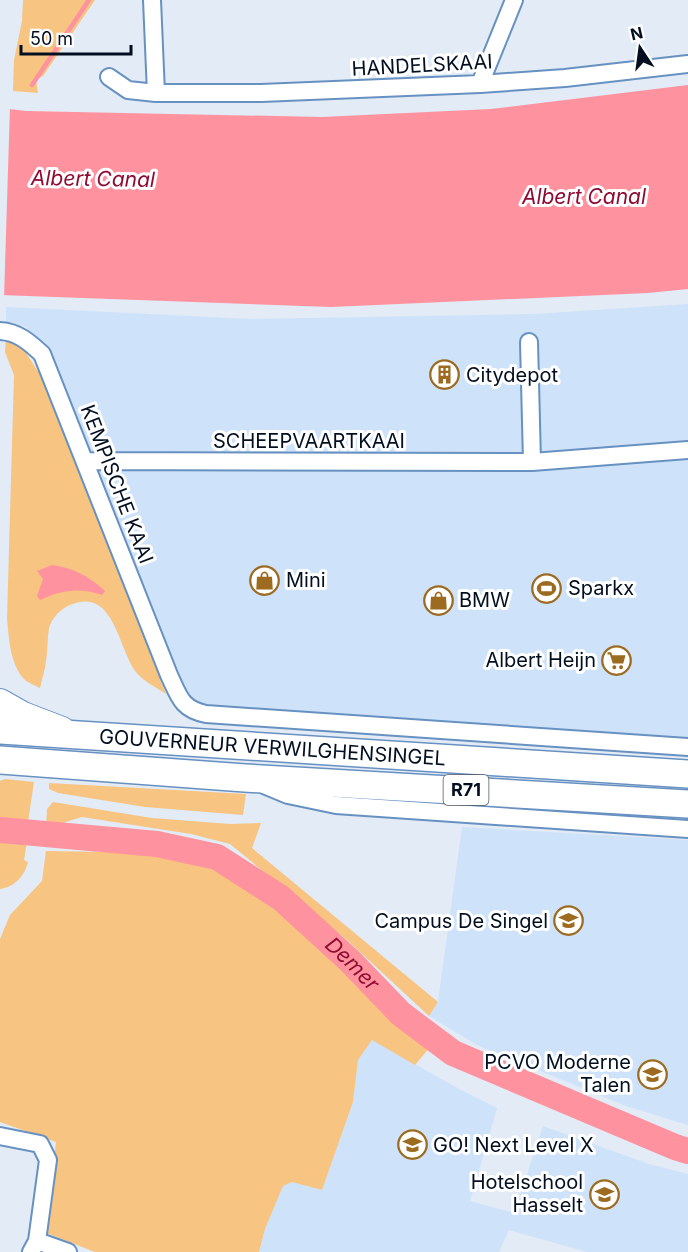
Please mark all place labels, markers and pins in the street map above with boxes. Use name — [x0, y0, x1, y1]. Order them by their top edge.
building icon: Citydepot — [429, 359, 461, 391]
place label: Citydepot — [466, 363, 558, 387]
shop icon: Mini — [249, 564, 281, 596]
place label: Mini — [286, 568, 326, 592]
sports icon: Sparkx — [531, 572, 563, 604]
place label: Sparkx — [568, 576, 634, 600]
shop icon: BMW — [422, 584, 454, 616]
place label: BMW — [459, 588, 510, 612]
supermarket icon: Albert Heijn — [601, 644, 633, 676]
place label: Albert Heijn — [485, 648, 596, 672]
school or university icon: Campus De Singel — [553, 905, 585, 937]
place label: Campus De Singel — [374, 909, 548, 933]
place label: PCVO Moderne Talen — [484, 1050, 631, 1097]
school or university icon: PCVO Moderne Talen — [636, 1058, 668, 1090]
school or university icon: GO! Next Level X — [396, 1129, 428, 1161]
place label: GO! Next Level X — [433, 1133, 594, 1157]
place label: Hotelschool Hasselt — [471, 1170, 583, 1217]
school or university icon: Hotelschool Hasselt — [588, 1178, 620, 1210]

